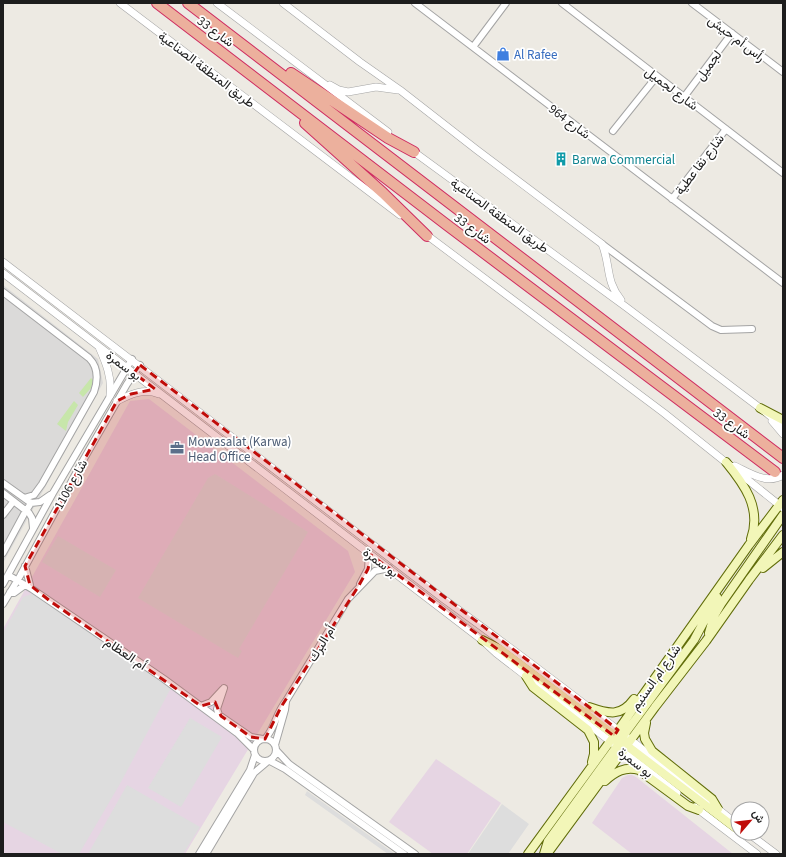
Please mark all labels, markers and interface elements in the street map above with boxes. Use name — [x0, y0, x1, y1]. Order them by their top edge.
street label: رأس أم حيش — [704, 11, 769, 66]
street label: شارع 33 — [193, 12, 237, 52]
street label: طريق المنطقة الصناعية — [154, 27, 259, 112]
shop icon: Al Rafee — [495, 46, 511, 62]
place label: Al Rafee — [514, 46, 557, 64]
street label: لجميل — [691, 47, 726, 85]
street label: شارع لجميل — [641, 63, 702, 115]
street label: شارع 964 — [545, 100, 594, 143]
street label: شارع نقا عطية — [671, 130, 729, 199]
building icon: Barwa Commercial — [553, 151, 569, 167]
place label: Barwa Commercial — [572, 151, 675, 169]
street label: طريق المنطقة الصناعية — [447, 174, 552, 258]
street label: شارع 33 — [450, 209, 494, 249]
street label: بو سمرة — [102, 347, 145, 385]
street label: شارع 33 — [709, 404, 753, 444]
place label: Mowasalat (Karwa) Head Office — [188, 433, 291, 466]
office icon: Mowasalat (Karwa) Head Office — [169, 440, 185, 456]
street label: شارع 1106 — [50, 456, 92, 513]
street label: بو سمرة — [359, 544, 402, 582]
street label: أم البرك — [304, 622, 340, 665]
street label: أم العظام — [101, 633, 150, 675]
street label: شارع ام السنيم — [626, 641, 685, 714]
street label: بو سمرة — [614, 743, 657, 782]
north arrow — [730, 801, 770, 841]
text: ش — [749, 807, 768, 826]

